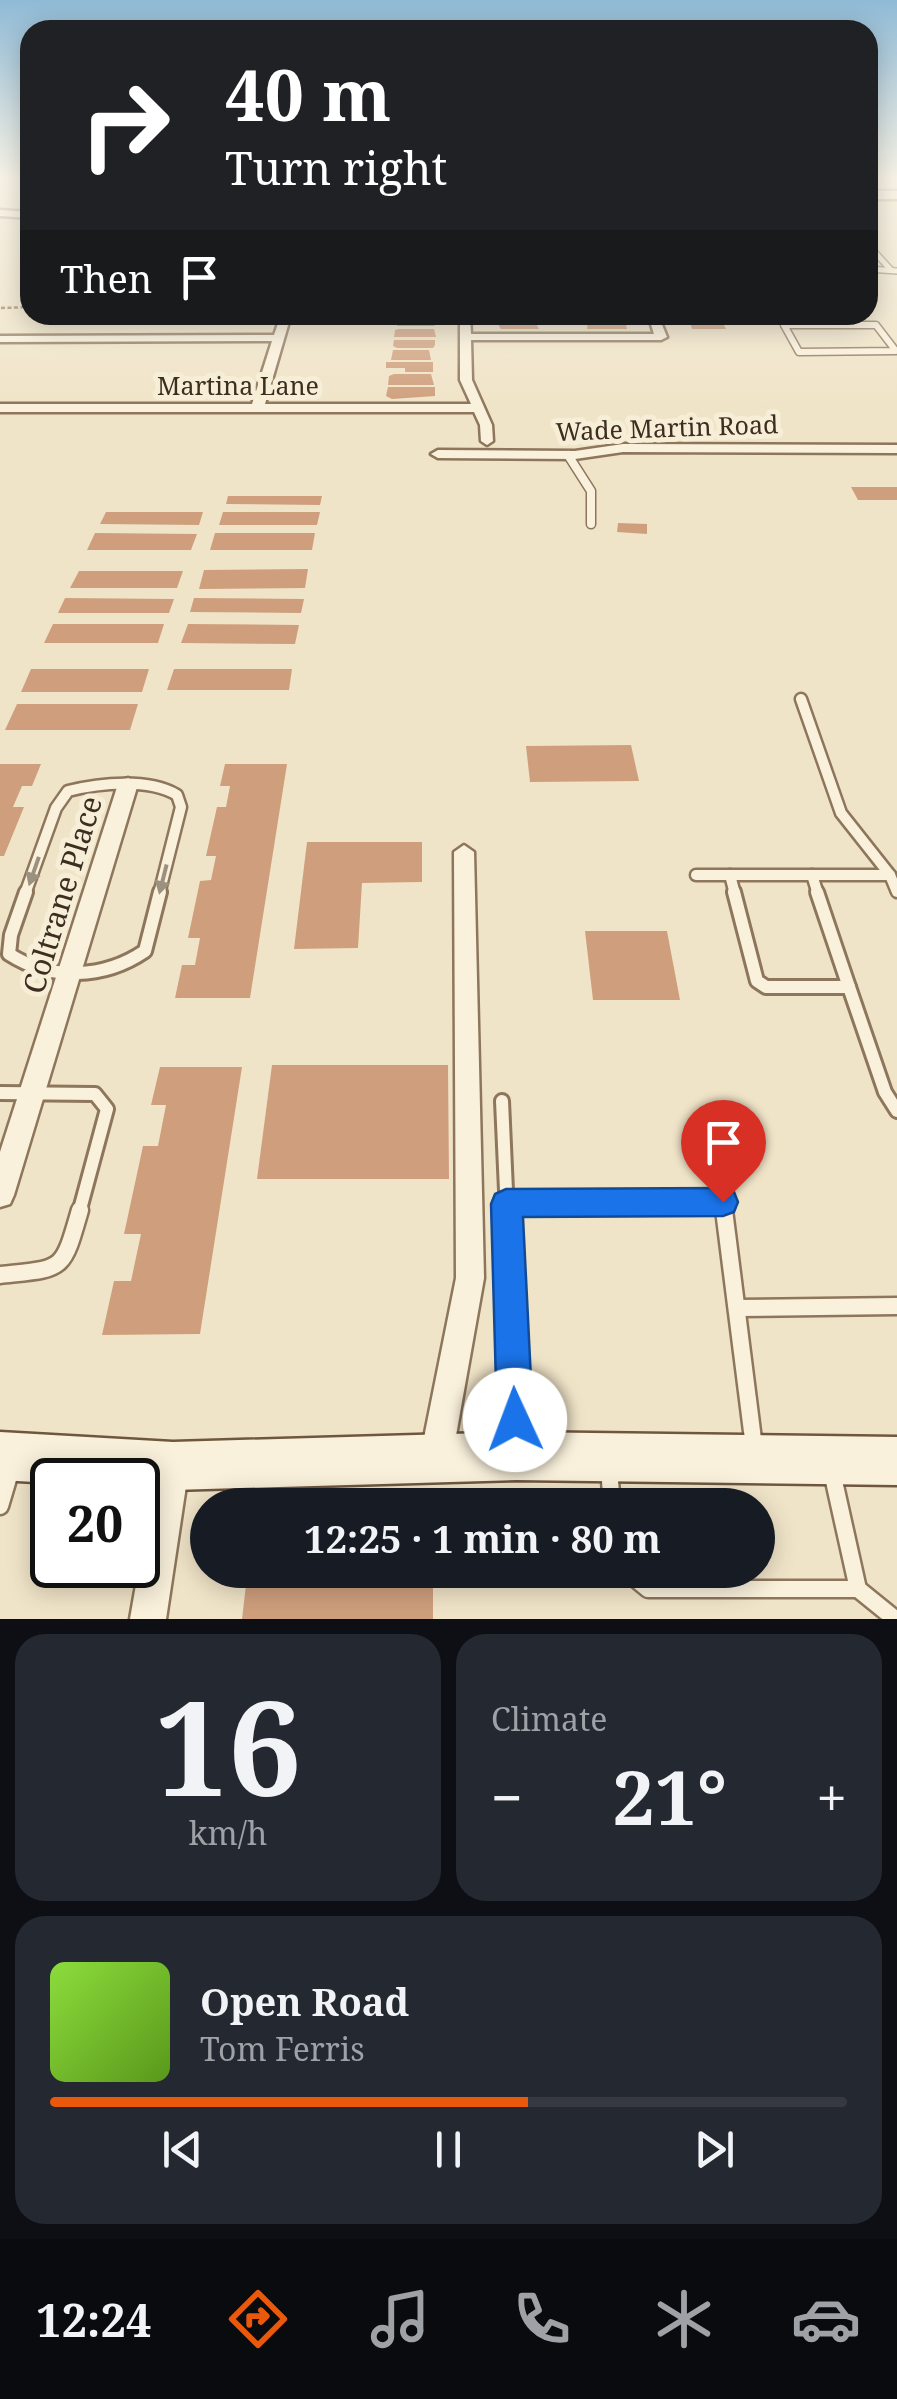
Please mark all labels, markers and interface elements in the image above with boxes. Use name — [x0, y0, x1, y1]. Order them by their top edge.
text: 40 m — [225, 46, 391, 142]
icon: right — [60, 60, 190, 190]
text: Turn right — [225, 137, 447, 198]
icon: arrive — [172, 250, 227, 305]
text: Then — [60, 252, 152, 304]
street label: Martina Lane — [157, 368, 319, 402]
street label: Wade Martin Road — [555, 406, 779, 448]
street label: Coltrane Place — [12, 791, 111, 998]
one-way arrow — [26, 857, 41, 887]
one-way arrow — [154, 864, 170, 895]
pin — [681, 1100, 766, 1203]
icon: arrive — [696, 1115, 751, 1170]
position arrow — [463, 1368, 567, 1472]
speed limit sign: 20 — [30, 1458, 160, 1588]
text: 12:25 · 1 min · 80 m — [304, 1512, 661, 1564]
text: 16 — [155, 1657, 301, 1834]
text: Climate — [491, 1697, 607, 1740]
text: 21° — [612, 1745, 727, 1847]
text: − — [491, 1759, 523, 1834]
text: + — [816, 1759, 847, 1834]
text: km/h — [189, 1811, 267, 1854]
text: Open Road — [200, 1975, 409, 2027]
text: Tom Ferris — [200, 2027, 365, 2070]
icon: previous — [155, 2122, 210, 2177]
icon: pause — [421, 2122, 476, 2177]
icon: next — [687, 2122, 742, 2177]
icon: directions — [223, 2284, 293, 2354]
icon: music — [365, 2284, 435, 2354]
icon: phone — [507, 2284, 577, 2354]
icon: climate — [649, 2284, 719, 2354]
icon: car — [791, 2284, 861, 2354]
text: 12:24 — [36, 2289, 151, 2350]

